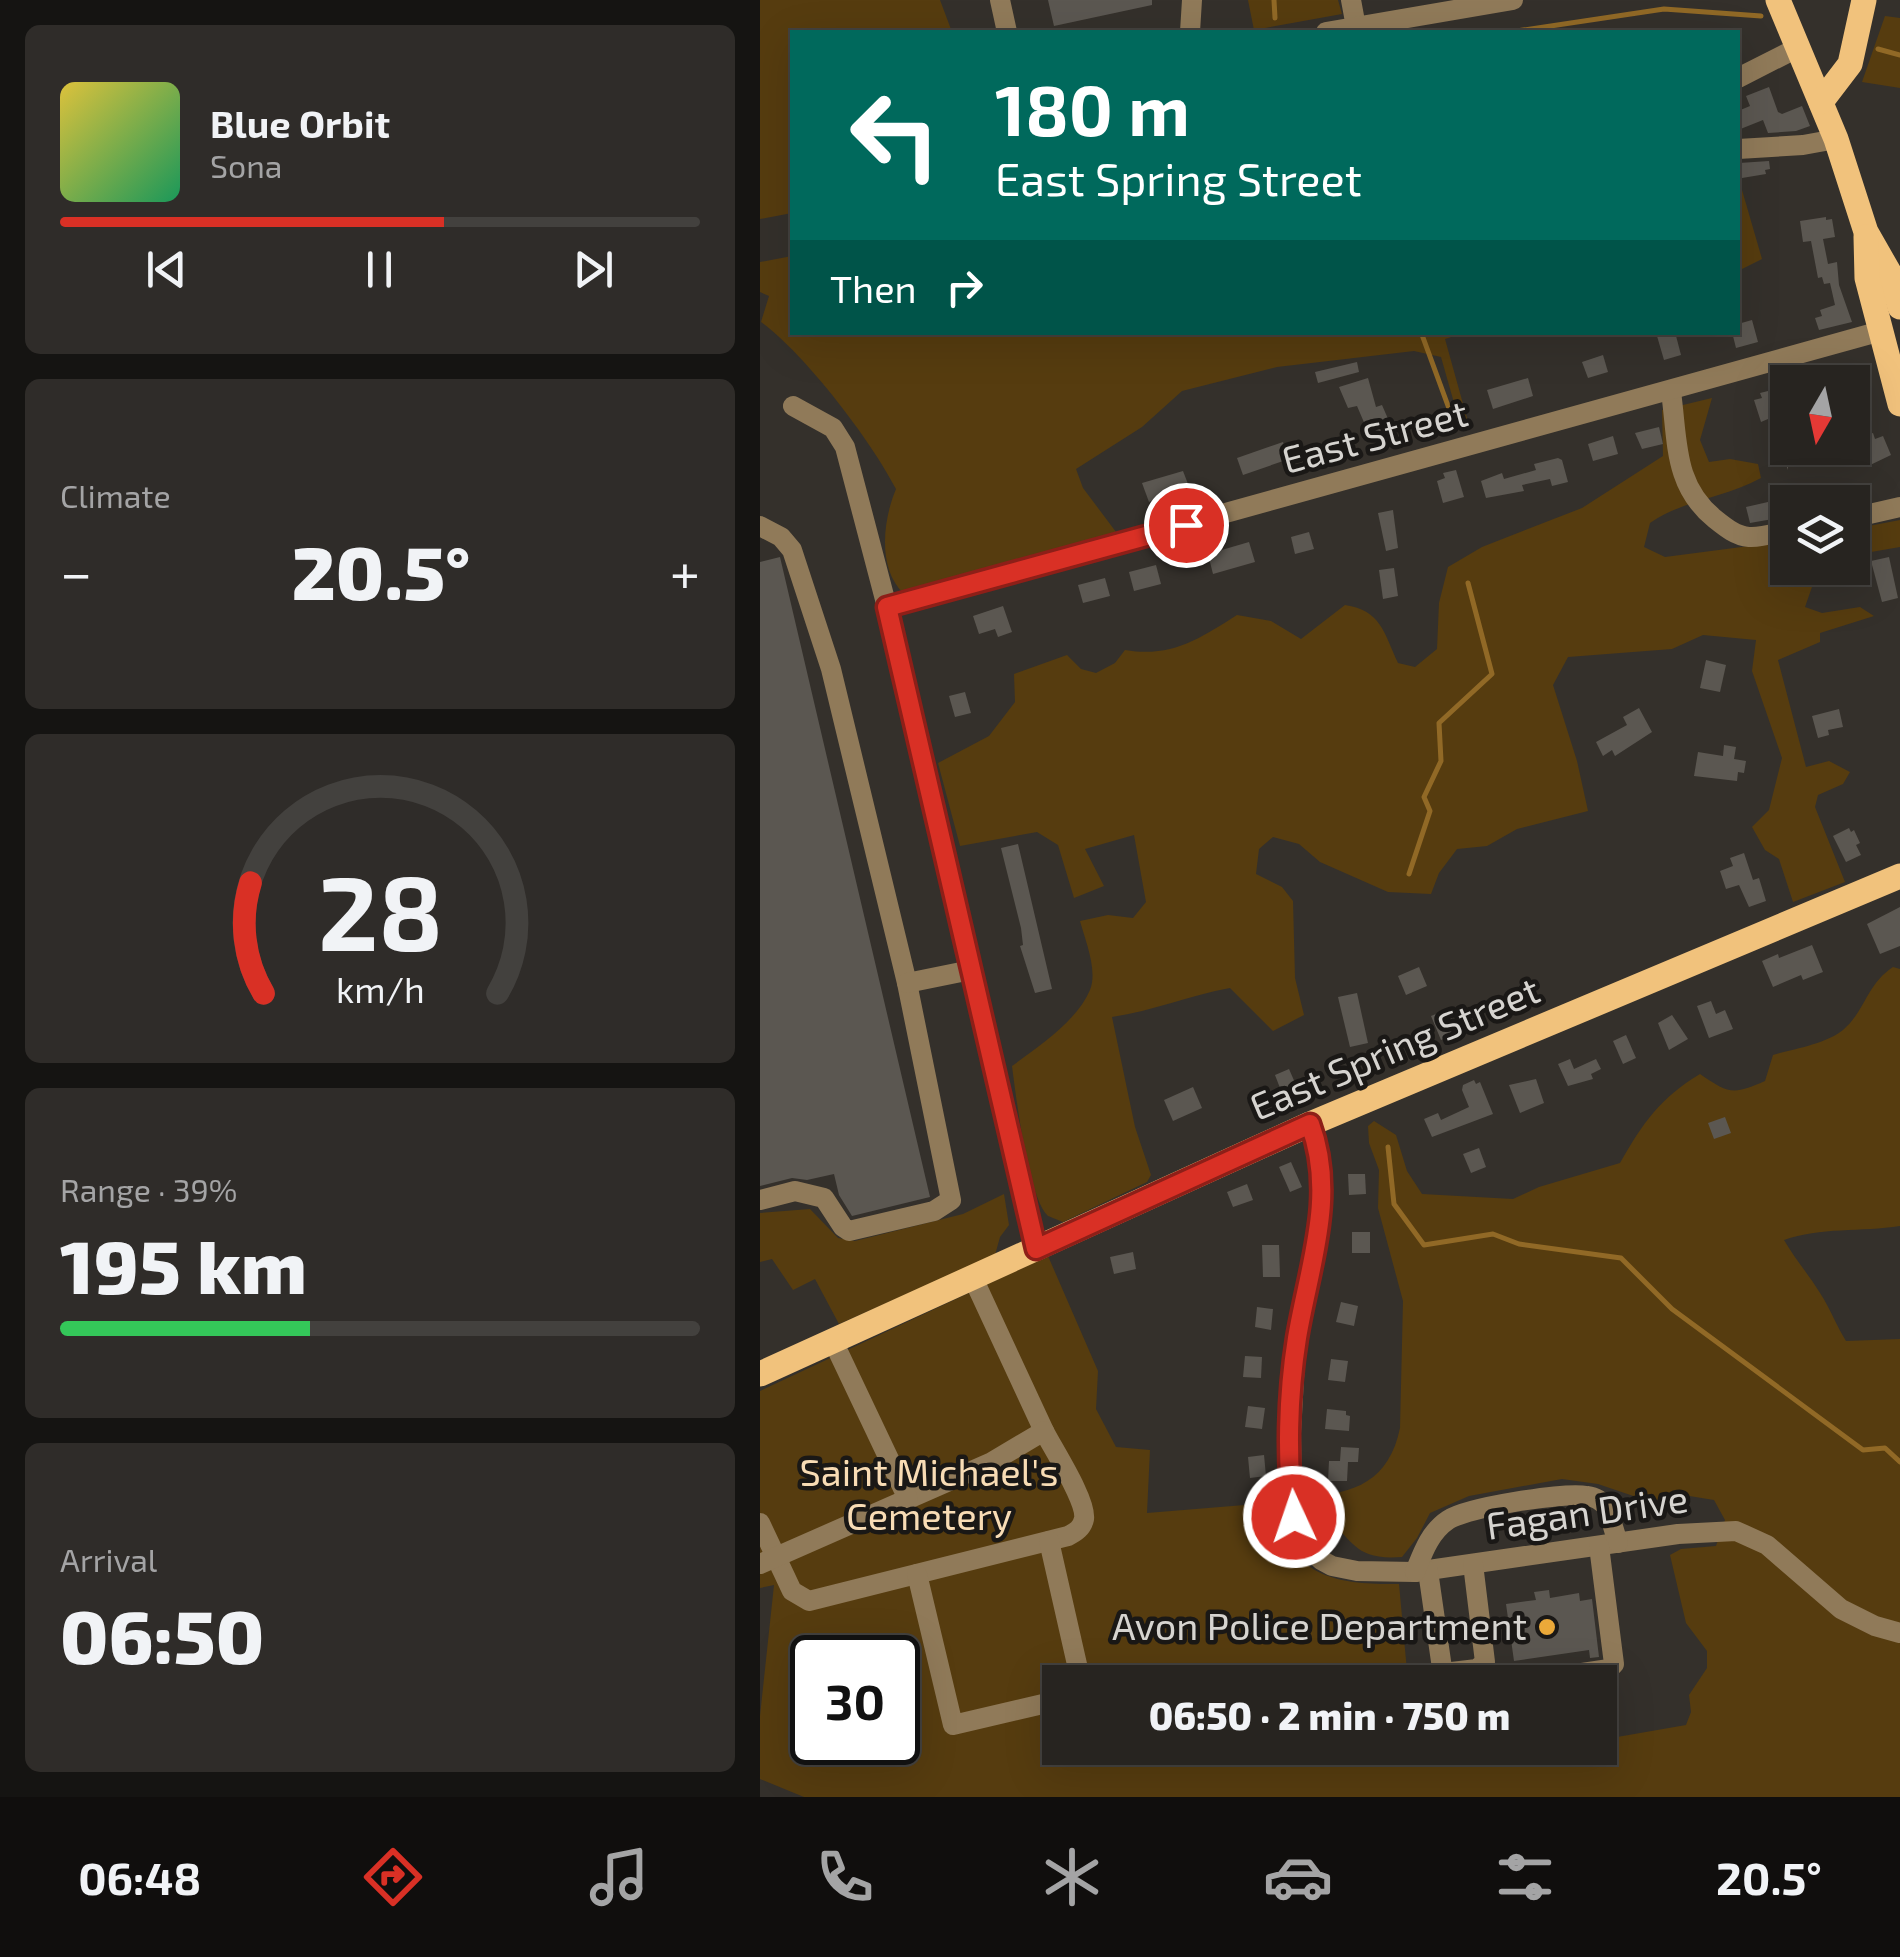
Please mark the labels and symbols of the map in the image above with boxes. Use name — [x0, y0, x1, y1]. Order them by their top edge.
north arrow — [1770, 365, 1870, 465]
street label: East Street — [1277, 388, 1472, 482]
pin — [1144, 483, 1229, 568]
street label: East Spring Street — [1243, 965, 1546, 1129]
park label: Saint Michael's Cemetery — [799, 1448, 1059, 1538]
position arrow — [1242, 1465, 1346, 1569]
street label: Fagan Drive — [1483, 1474, 1690, 1548]
place label: Avon Police Department — [1112, 1602, 1527, 1648]
marker: Avon Police Department — [1536, 1616, 1558, 1638]
speed limit sign: 30 — [790, 1635, 920, 1765]

